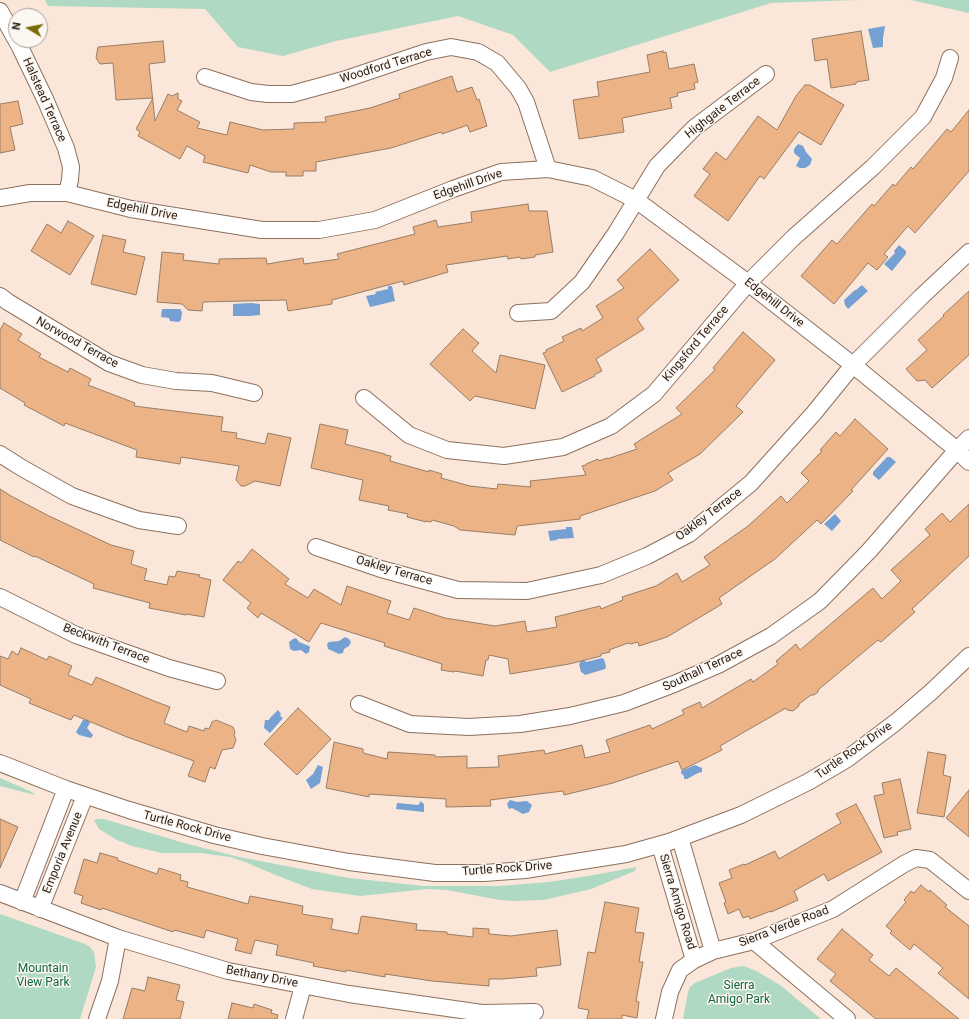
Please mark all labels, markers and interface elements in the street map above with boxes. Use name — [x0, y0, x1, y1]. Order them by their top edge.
north arrow — [8, 8, 48, 48]
text: N — [10, 21, 24, 31]
street label: Woodford Terrace — [338, 45, 434, 87]
street label: Halstead Terrace — [19, 56, 69, 144]
street label: Highgate Terrace — [683, 74, 763, 142]
street label: Edgehill Drive — [432, 166, 504, 204]
street label: Edgehill Drive — [105, 196, 179, 224]
street label: Edgehill Drive — [741, 275, 807, 331]
street label: Kingsford Terrace — [660, 303, 732, 385]
street label: Norwood Terrace — [33, 314, 121, 372]
street label: Oakley Terrace — [673, 486, 745, 544]
street label: Oakley Terrace — [354, 553, 434, 589]
street label: Beckwith Terrace — [61, 621, 151, 667]
street label: Southall Terrace — [661, 645, 745, 695]
street label: Turtle Rock Drive — [813, 719, 895, 783]
street label: Turtle Rock Drive — [142, 808, 232, 846]
street label: Emporia Avenue — [40, 810, 86, 896]
street label: Sierra Amigo Road — [656, 852, 698, 952]
street label: Turtle Rock Drive — [461, 859, 553, 879]
street label: Sierra Verde Road — [737, 903, 831, 951]
park label: Mountain View Park — [16, 962, 70, 990]
street label: Bethany Drive — [225, 963, 299, 991]
park label: Sierra Amigo Park — [708, 979, 770, 1007]

